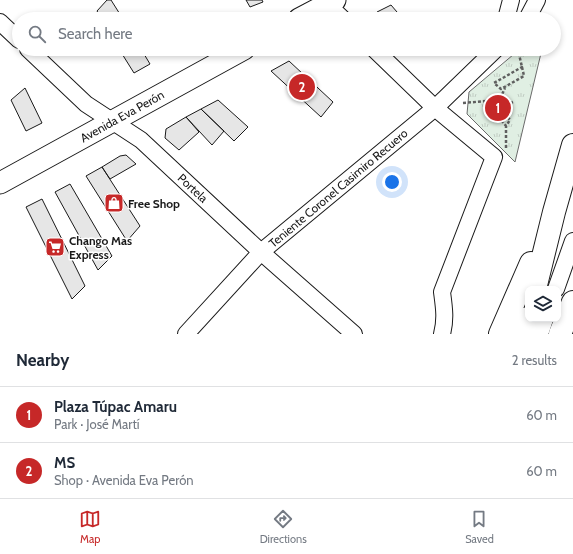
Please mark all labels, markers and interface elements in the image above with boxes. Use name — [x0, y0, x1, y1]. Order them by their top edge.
search box — [12, 12, 561, 56]
icon: search — [26, 23, 48, 45]
text: Search here — [58, 25, 133, 43]
pin: 2 — [289, 72, 315, 102]
street label: Avenida Eva Perón — [77, 87, 167, 145]
pin: 1 — [485, 93, 511, 123]
street label: Teniente Coronel Casimiro Recuero — [265, 125, 411, 251]
street label: Portela — [175, 170, 211, 206]
your location — [382, 172, 402, 192]
shop icon: Free Shop — [103, 192, 125, 214]
place label: Free Shop — [128, 196, 180, 211]
place label: Chango Mas Express — [69, 233, 132, 262]
supermarket icon: Chango Mas Express — [44, 236, 66, 258]
map controls — [525, 286, 561, 322]
button: layers — [525, 286, 561, 322]
text: Nearby — [16, 350, 69, 370]
text: 2 results — [512, 352, 557, 368]
text: Plaza Túpac Amaru — [54, 398, 177, 416]
text: 1 — [27, 407, 31, 423]
text: 60 m — [526, 407, 557, 423]
text: Park · José Martí — [54, 416, 140, 432]
text: MS — [54, 454, 75, 472]
text: 2 — [26, 463, 32, 479]
text: 60 m — [526, 463, 557, 479]
text: Shop · Avenida Eva Perón — [54, 472, 194, 488]
tab: Map — [79, 508, 101, 546]
tab: Directions — [260, 508, 307, 546]
tab: Saved — [465, 508, 494, 546]

